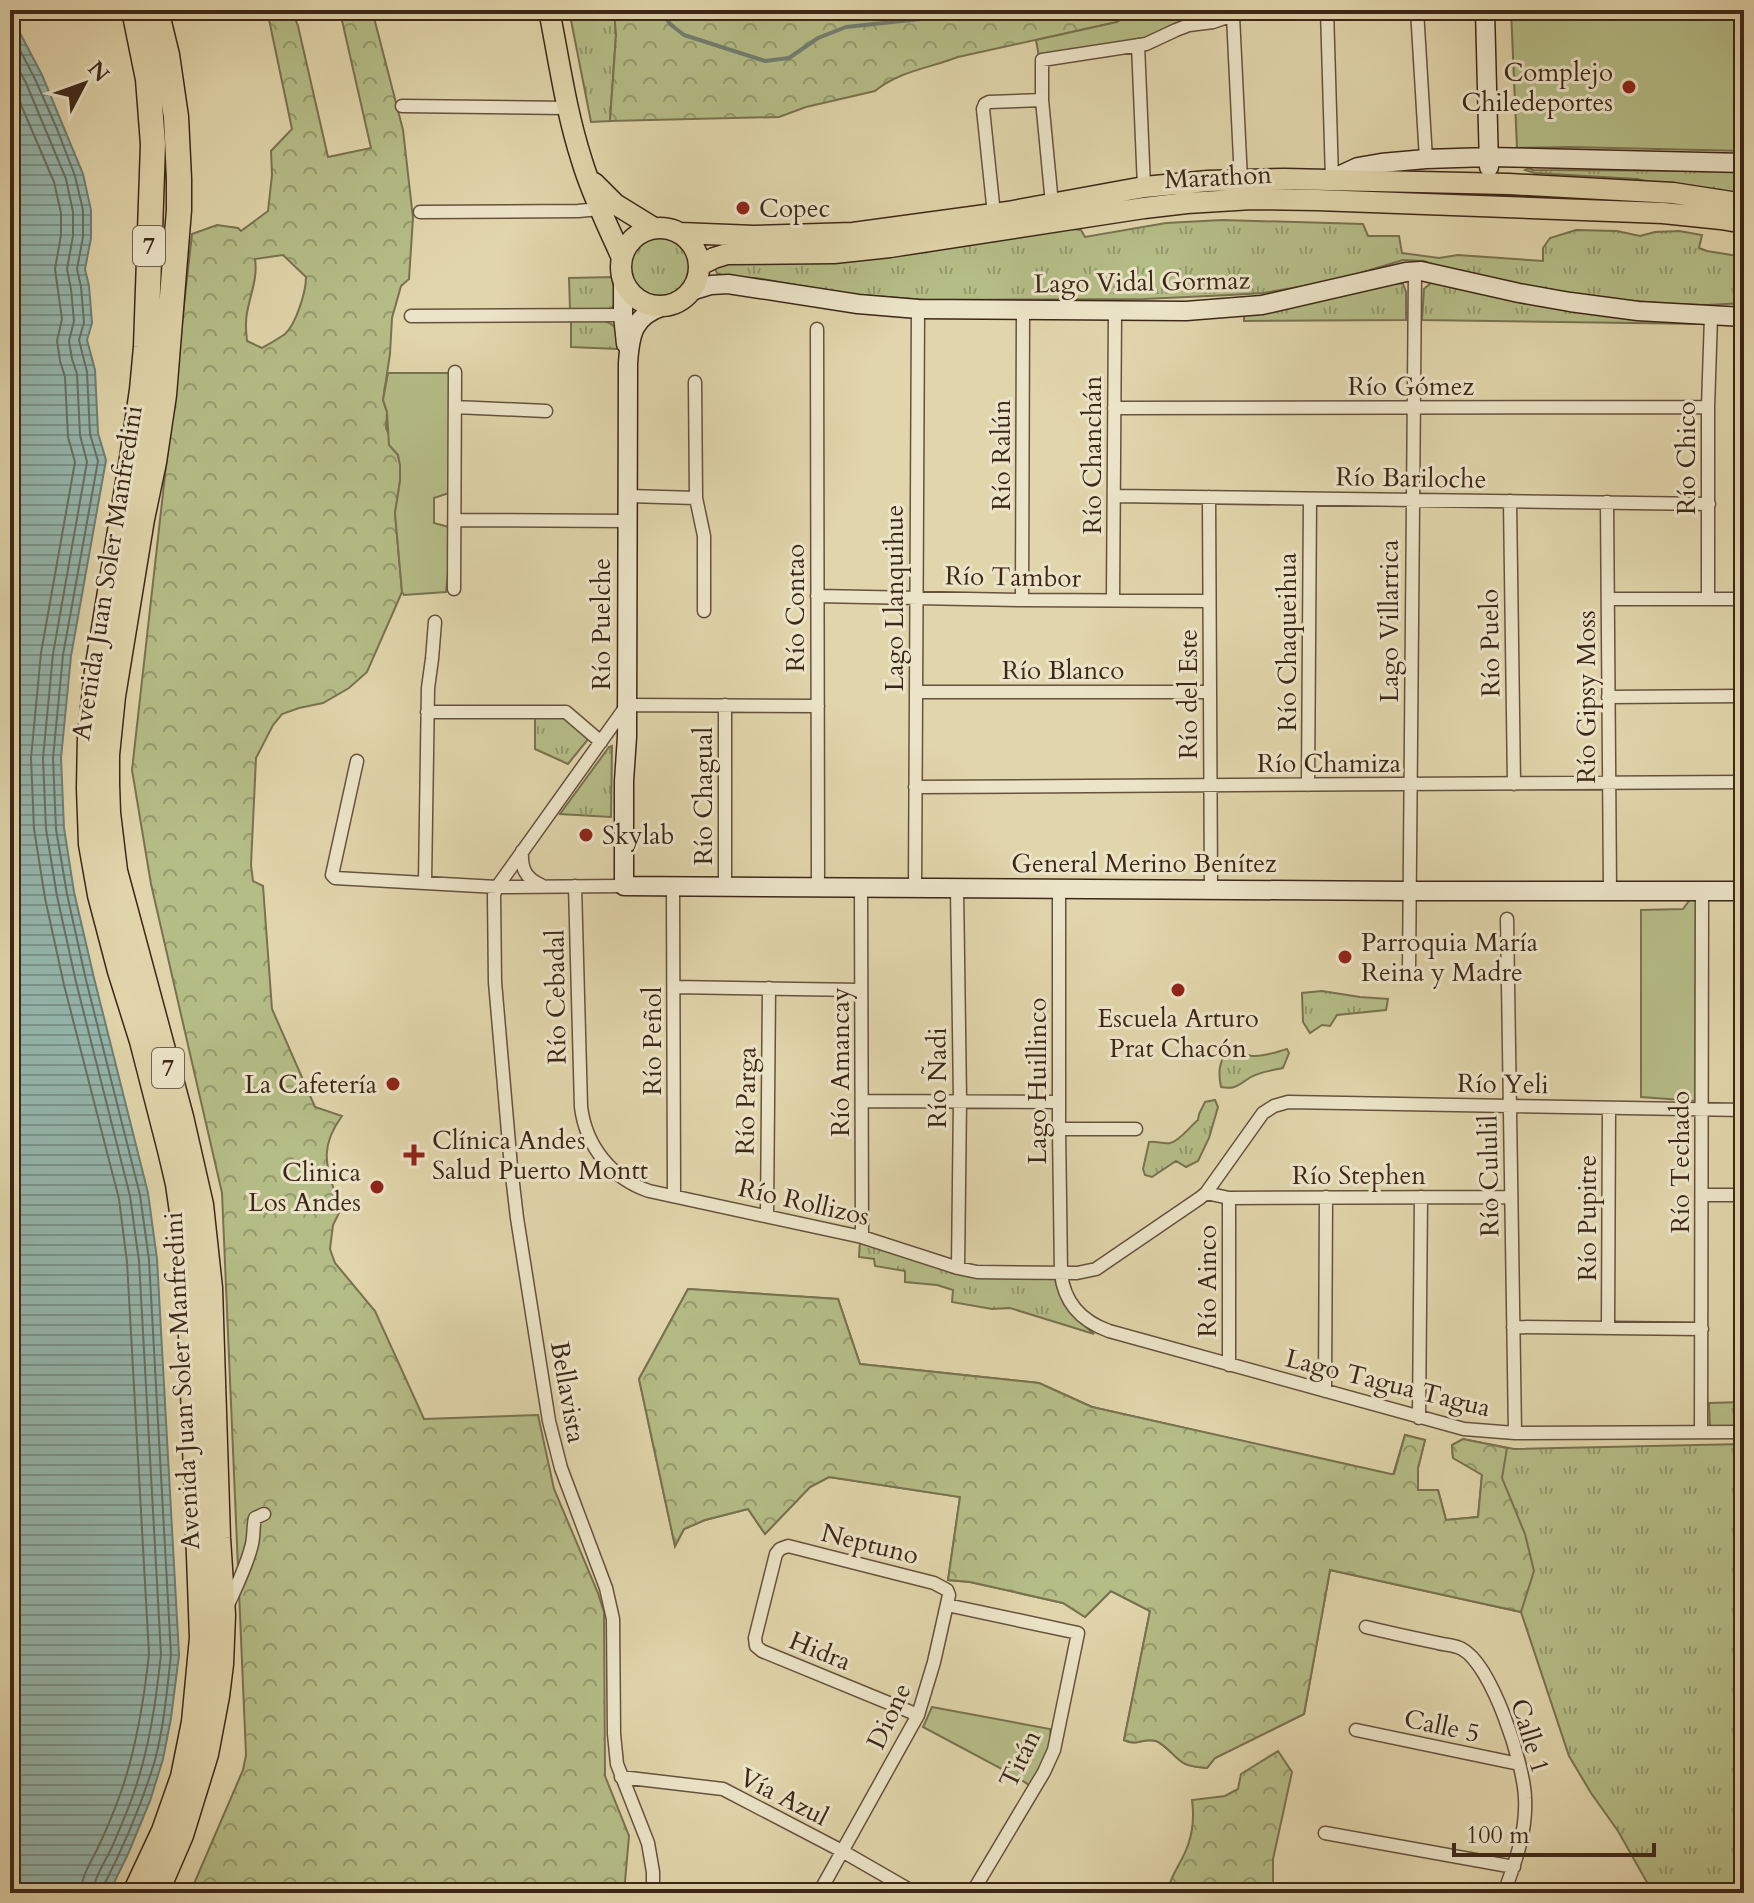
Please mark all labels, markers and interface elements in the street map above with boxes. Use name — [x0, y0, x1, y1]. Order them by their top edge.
north arrow — [44, 44, 124, 124]
text: N — [81, 54, 116, 89]
place label: Complejo Chiledeportes — [1461, 55, 1613, 120]
marker: Complejo Chiledeportes — [1620, 78, 1638, 96]
street label: Marathon — [1163, 157, 1273, 197]
place label: Copec — [759, 191, 830, 226]
marker: Copec — [734, 199, 752, 217]
road number: 7 — [133, 226, 165, 266]
street label: Lago Vidal Gormaz — [1033, 263, 1251, 301]
street label: Río Gómez — [1348, 369, 1475, 404]
street label: Río Chanchán — [1075, 375, 1110, 534]
street label: Río Ralún — [984, 399, 1019, 511]
street label: Río Chico — [1669, 401, 1704, 515]
street label: Avenida Juan Soler Manfredini — [63, 403, 151, 743]
street label: Río Bariloche — [1335, 459, 1487, 497]
street label: Lago Llanquihue — [877, 505, 912, 691]
street label: Lago Villarrica — [1372, 540, 1407, 702]
street label: Río Contao — [778, 544, 813, 672]
street label: Río Chaqueihua — [1270, 553, 1305, 731]
street label: Río Puelche — [584, 558, 619, 690]
street label: Río Tambor — [945, 558, 1082, 596]
street label: Río Puelo — [1472, 588, 1508, 698]
street label: Río Gipsy Moss — [1569, 610, 1604, 784]
street label: Río del Este — [1171, 629, 1206, 759]
street label: Río Blanco — [1002, 653, 1124, 688]
street label: Río Chagual — [686, 726, 721, 865]
street label: Río Chamiza — [1257, 746, 1401, 781]
place label: Skylab — [602, 818, 674, 853]
marker: Skylab — [577, 826, 595, 844]
street label: General Merino Benítez — [1011, 846, 1277, 881]
place label: Parroquia María Reina y Madre — [1361, 925, 1538, 990]
street label: Río Cebadal — [537, 929, 575, 1065]
marker: Parroquia María Reina y Madre — [1336, 948, 1354, 966]
marker: Escuela Arturo Prat Chacón — [1169, 981, 1187, 999]
street label: Río Peñol — [635, 986, 670, 1096]
street label: Río Amancay — [823, 987, 858, 1137]
street label: Lago Huillinco — [1020, 997, 1055, 1165]
place label: Escuela Arturo Prat Chacón — [1097, 1001, 1259, 1066]
street label: Río Ñadi — [920, 1028, 955, 1128]
street label: Río Parga — [728, 1047, 764, 1155]
road number: 7 — [152, 1048, 184, 1088]
street label: Río Yeli — [1457, 1066, 1549, 1102]
place label: La Cafetería — [244, 1067, 377, 1102]
marker: La Cafetería — [384, 1075, 402, 1093]
street label: Río Techado — [1663, 1091, 1698, 1233]
street label: Río Cululil — [1470, 1114, 1508, 1237]
place label: Clínica Andes Salud Puerto Montt — [432, 1123, 648, 1188]
marker: Clínica Andes Salud Puerto Montt — [403, 1144, 425, 1166]
place label: Clinica Los Andes — [248, 1155, 361, 1220]
street label: Río Pupitre — [1570, 1155, 1605, 1281]
street label: Río Stephen — [1292, 1158, 1426, 1193]
street label: Río Rollizos — [735, 1170, 873, 1234]
marker: Clinica Los Andes — [368, 1178, 386, 1196]
street label: Avenida Juan Soler Manfredini — [156, 1211, 208, 1551]
street label: Río Ainco — [1190, 1225, 1225, 1337]
street label: Bellavista — [542, 1338, 594, 1446]
street label: Lago Tagua Tagua — [1282, 1341, 1494, 1425]
street label: Neptuno — [818, 1515, 922, 1573]
street label: Hidra — [784, 1623, 856, 1679]
street label: Dione — [859, 1677, 919, 1755]
street label: Calle 1 — [1502, 1694, 1558, 1778]
street label: Calle 5 — [1401, 1701, 1483, 1751]
street label: Titán — [991, 1724, 1049, 1794]
street label: Vía Azul — [733, 1760, 835, 1834]
scale bar — [1454, 1807, 1654, 1857]
text: 100 m — [1466, 1819, 1530, 1852]

